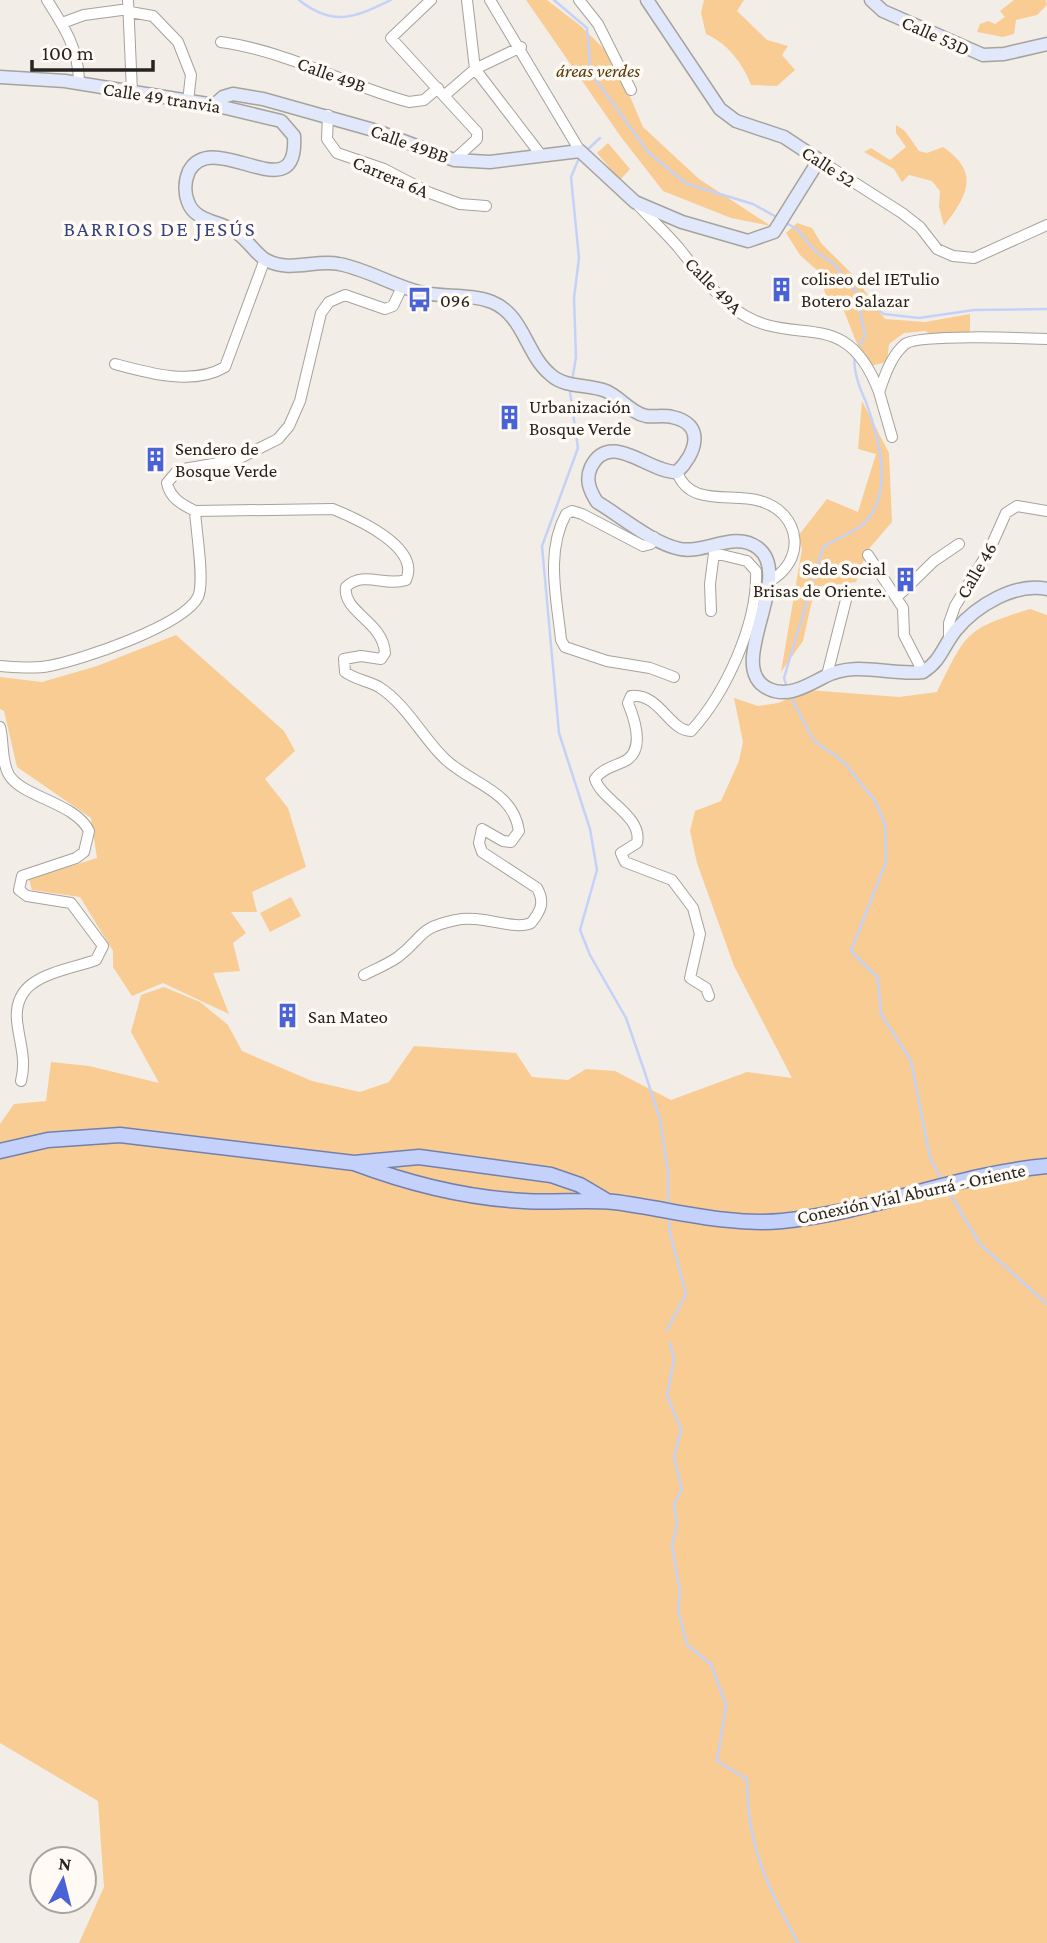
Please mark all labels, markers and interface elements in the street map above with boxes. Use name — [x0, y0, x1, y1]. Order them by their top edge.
street label: Calle 53D — [899, 11, 973, 60]
scale bar — [32, 28, 152, 72]
text: 100 m — [42, 41, 94, 65]
street label: Calle 49B — [295, 52, 369, 97]
park label: áreas verdes — [556, 60, 640, 81]
street label: Calle 49 tranvia — [102, 78, 222, 117]
street label: Calle 49BB — [368, 120, 452, 167]
street label: Calle 52 — [798, 141, 859, 191]
street label: Carrera 6A — [350, 151, 432, 202]
district label: BARRIOS DE JESÚS — [63, 217, 257, 241]
street label: Calle 49A — [681, 253, 747, 318]
place label: coliseo del IETulio Botero Salazar — [801, 268, 940, 311]
building icon: coliseo del IETulio Botero Salazar — [767, 275, 795, 303]
bus stop icon: 096 — [406, 286, 434, 314]
place label: 096 — [440, 290, 470, 311]
place label: Urbanización Bosque Verde — [529, 396, 631, 439]
building icon: Urbanización Bosque Verde — [495, 403, 523, 431]
place label: Sendero de Bosque Verde — [175, 438, 277, 481]
building icon: Sendero de Bosque Verde — [141, 445, 169, 473]
street label: Calle 46 — [952, 539, 1001, 602]
place label: Sede Social Brisas de Oriente. — [753, 558, 886, 601]
building icon: Sede Social Brisas de Oriente. — [892, 565, 920, 593]
building icon: San Mateo — [274, 1002, 302, 1030]
place label: San Mateo — [308, 1006, 388, 1027]
street label: Conexión Vial Aburrá - Oriente — [795, 1159, 1027, 1228]
north arrow — [28, 1845, 98, 1915]
text: N — [57, 1852, 73, 1875]

